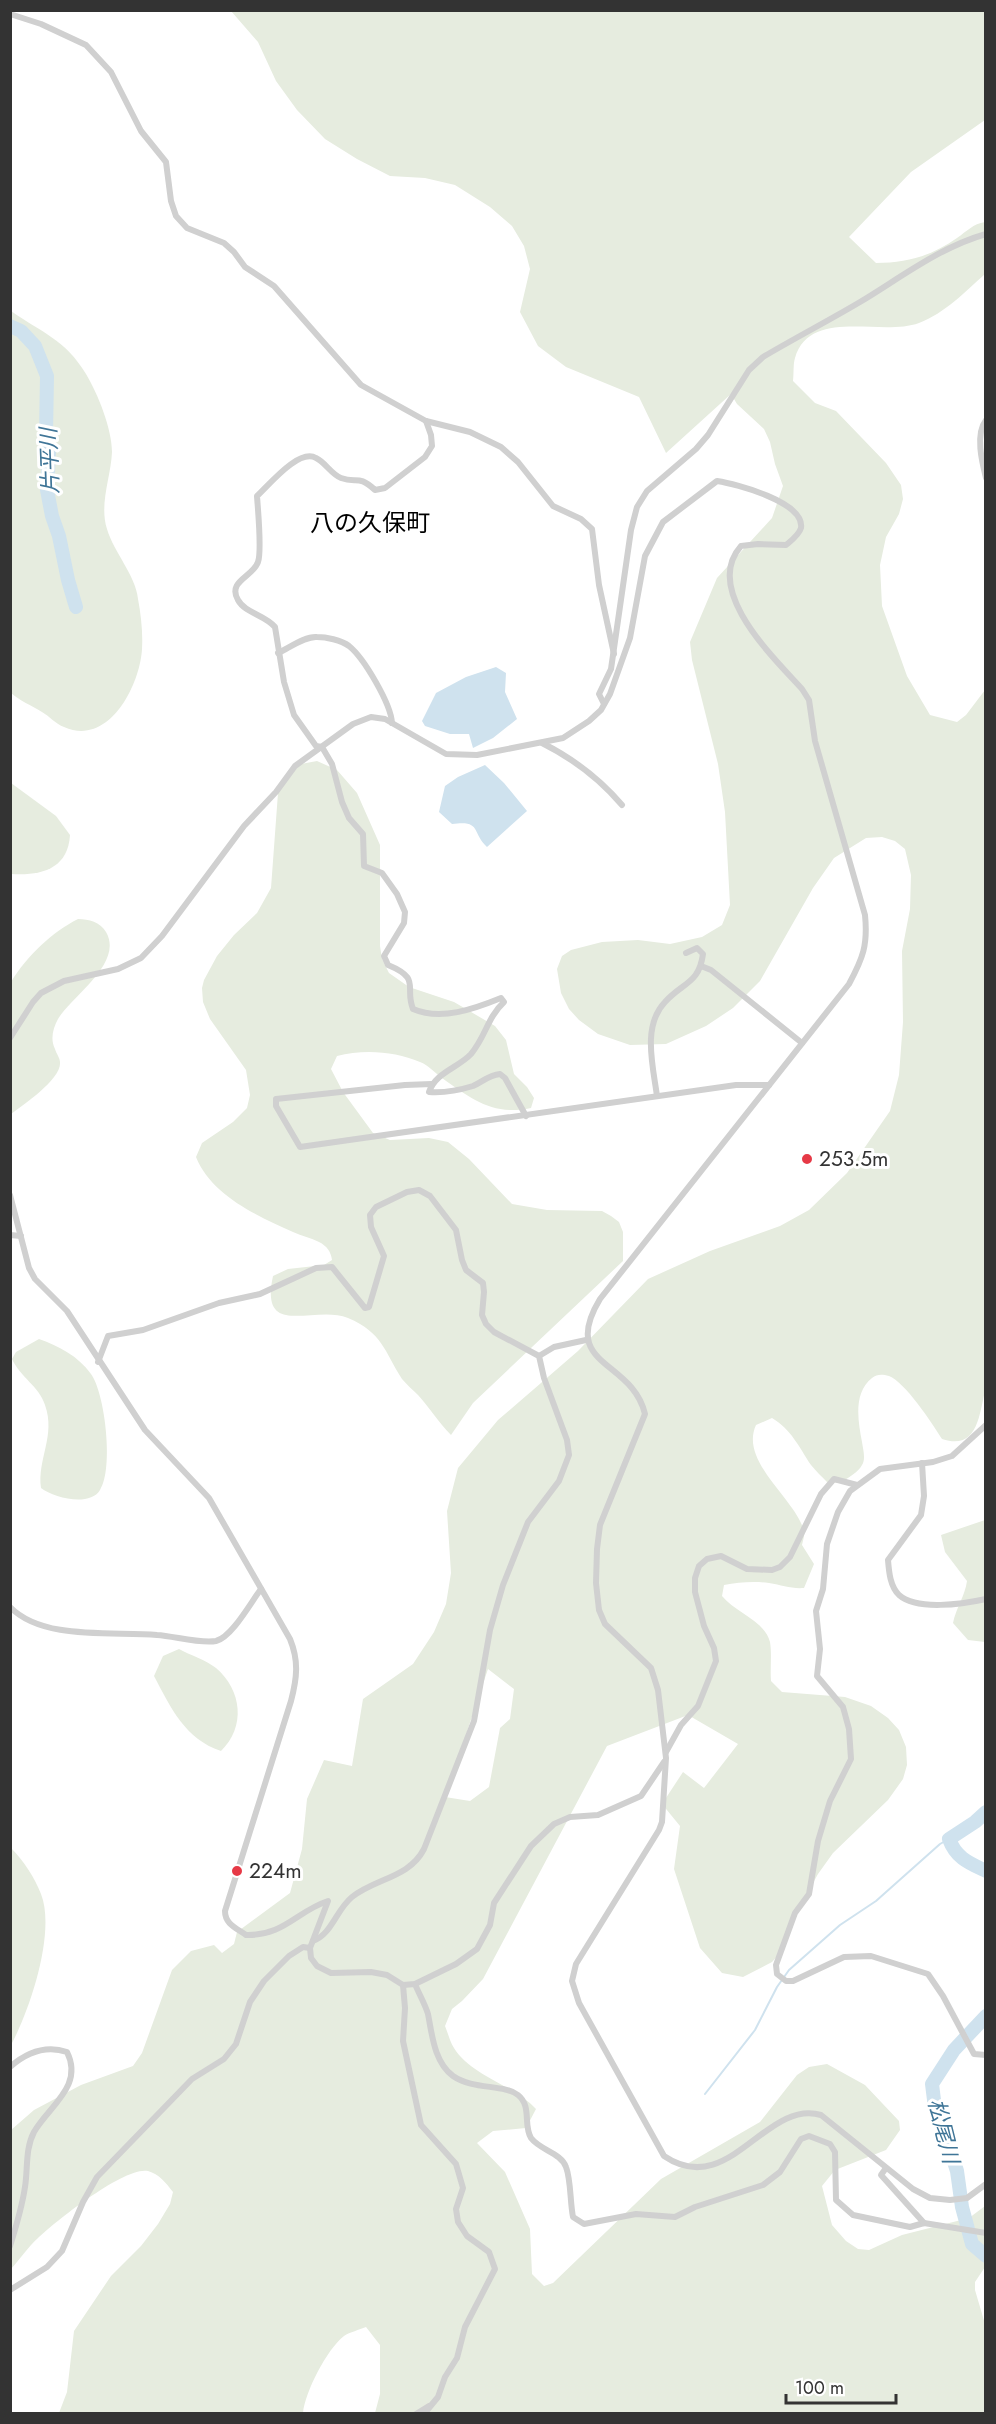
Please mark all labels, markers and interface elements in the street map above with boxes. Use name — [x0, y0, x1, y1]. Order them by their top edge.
water label: 片平川 — [32, 425, 66, 495]
district label: 八の久保町 — [310, 505, 430, 540]
place label: 253.5m — [819, 1144, 888, 1174]
marker: 253.5m — [800, 1152, 814, 1166]
place label: 224m — [249, 1856, 302, 1886]
marker: 224m — [230, 1864, 244, 1878]
water label: 松尾川 — [920, 2095, 968, 2169]
scale bar — [786, 2367, 896, 2405]
text: 100 m — [795, 2375, 844, 2401]

